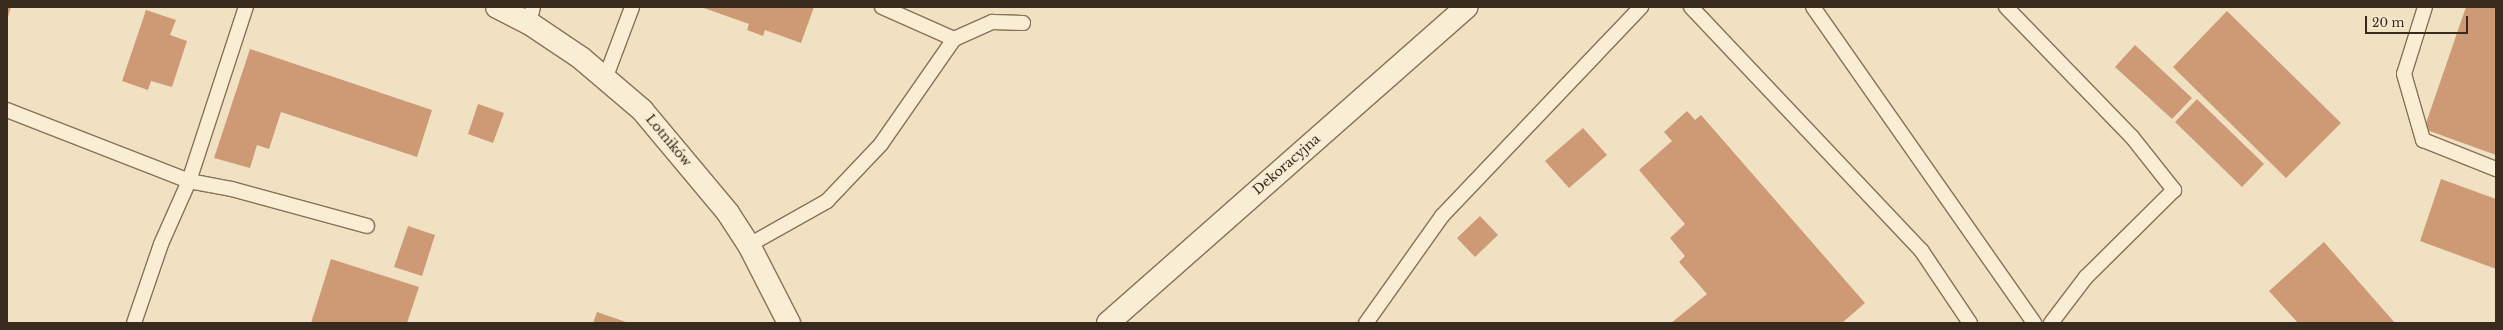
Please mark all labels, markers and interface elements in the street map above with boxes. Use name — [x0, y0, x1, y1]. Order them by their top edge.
scale bar — [2367, 8, 2470, 34]
text: 20 m — [2372, 15, 2404, 30]
street label: Lotników — [642, 112, 694, 170]
street label: Dekoracyjna — [1250, 132, 1324, 198]

